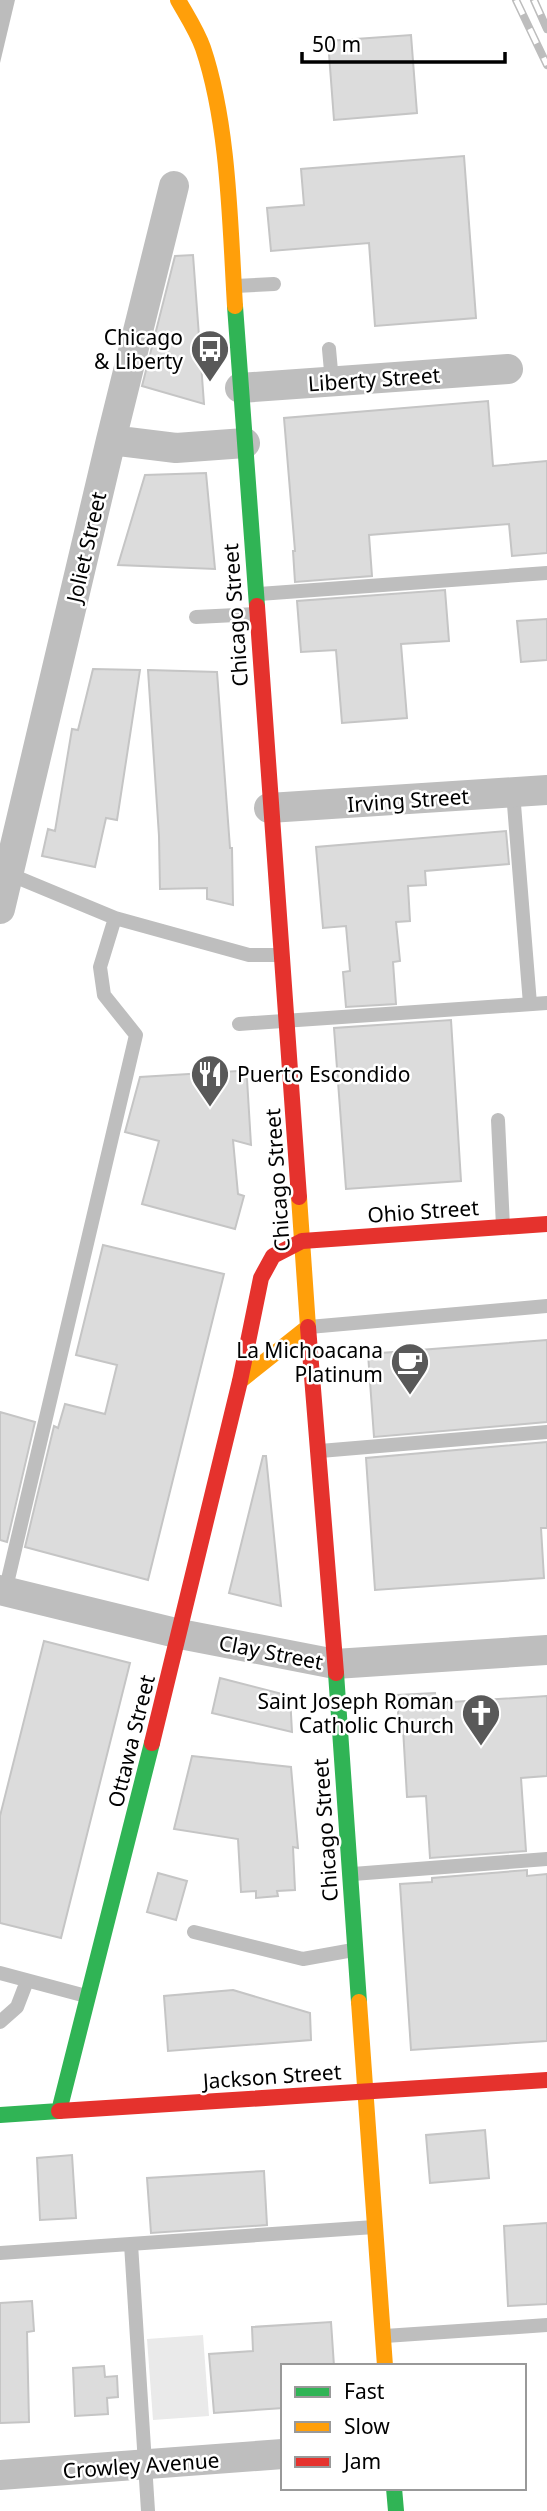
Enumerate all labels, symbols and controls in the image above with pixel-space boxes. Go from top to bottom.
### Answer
scale bar [302,21,505,65]
text: 50 m [312,30,361,58]
place label: Chicago & Liberty [94,323,183,375]
bus stop icon: Chicago & Liberty [189,328,231,383]
street label: Liberty Street [307,360,441,398]
street label: Joliet Street [59,488,112,607]
street label: Chicago Street [216,542,254,687]
street label: Irving Street [346,782,470,818]
restaurant icon: Puerto Escondido [189,1053,231,1108]
place label: Puerto Escondido [237,1060,410,1088]
street label: Chicago Street [258,1107,296,1252]
street label: Ohio Street [366,1193,480,1229]
place label: La Michoacana Platinum [236,1336,383,1388]
cafe icon: La Michoacana Platinum [389,1341,431,1396]
street label: Clay Street [217,1628,326,1676]
street label: Ottawa Street [101,1671,161,1810]
place label: Saint Joseph Roman Catholic Church [257,1687,454,1739]
church icon: Saint Joseph Roman Catholic Church [460,1692,502,1747]
street label: Chicago Street [306,1757,344,1902]
street label: Jackson Street [200,2057,343,2095]
legend [281,2364,526,2490]
text: Fast [344,2377,385,2405]
text: Slow [344,2412,390,2440]
street label: Crowley Avenue [62,2446,220,2484]
text: Jam [342,2447,381,2475]

